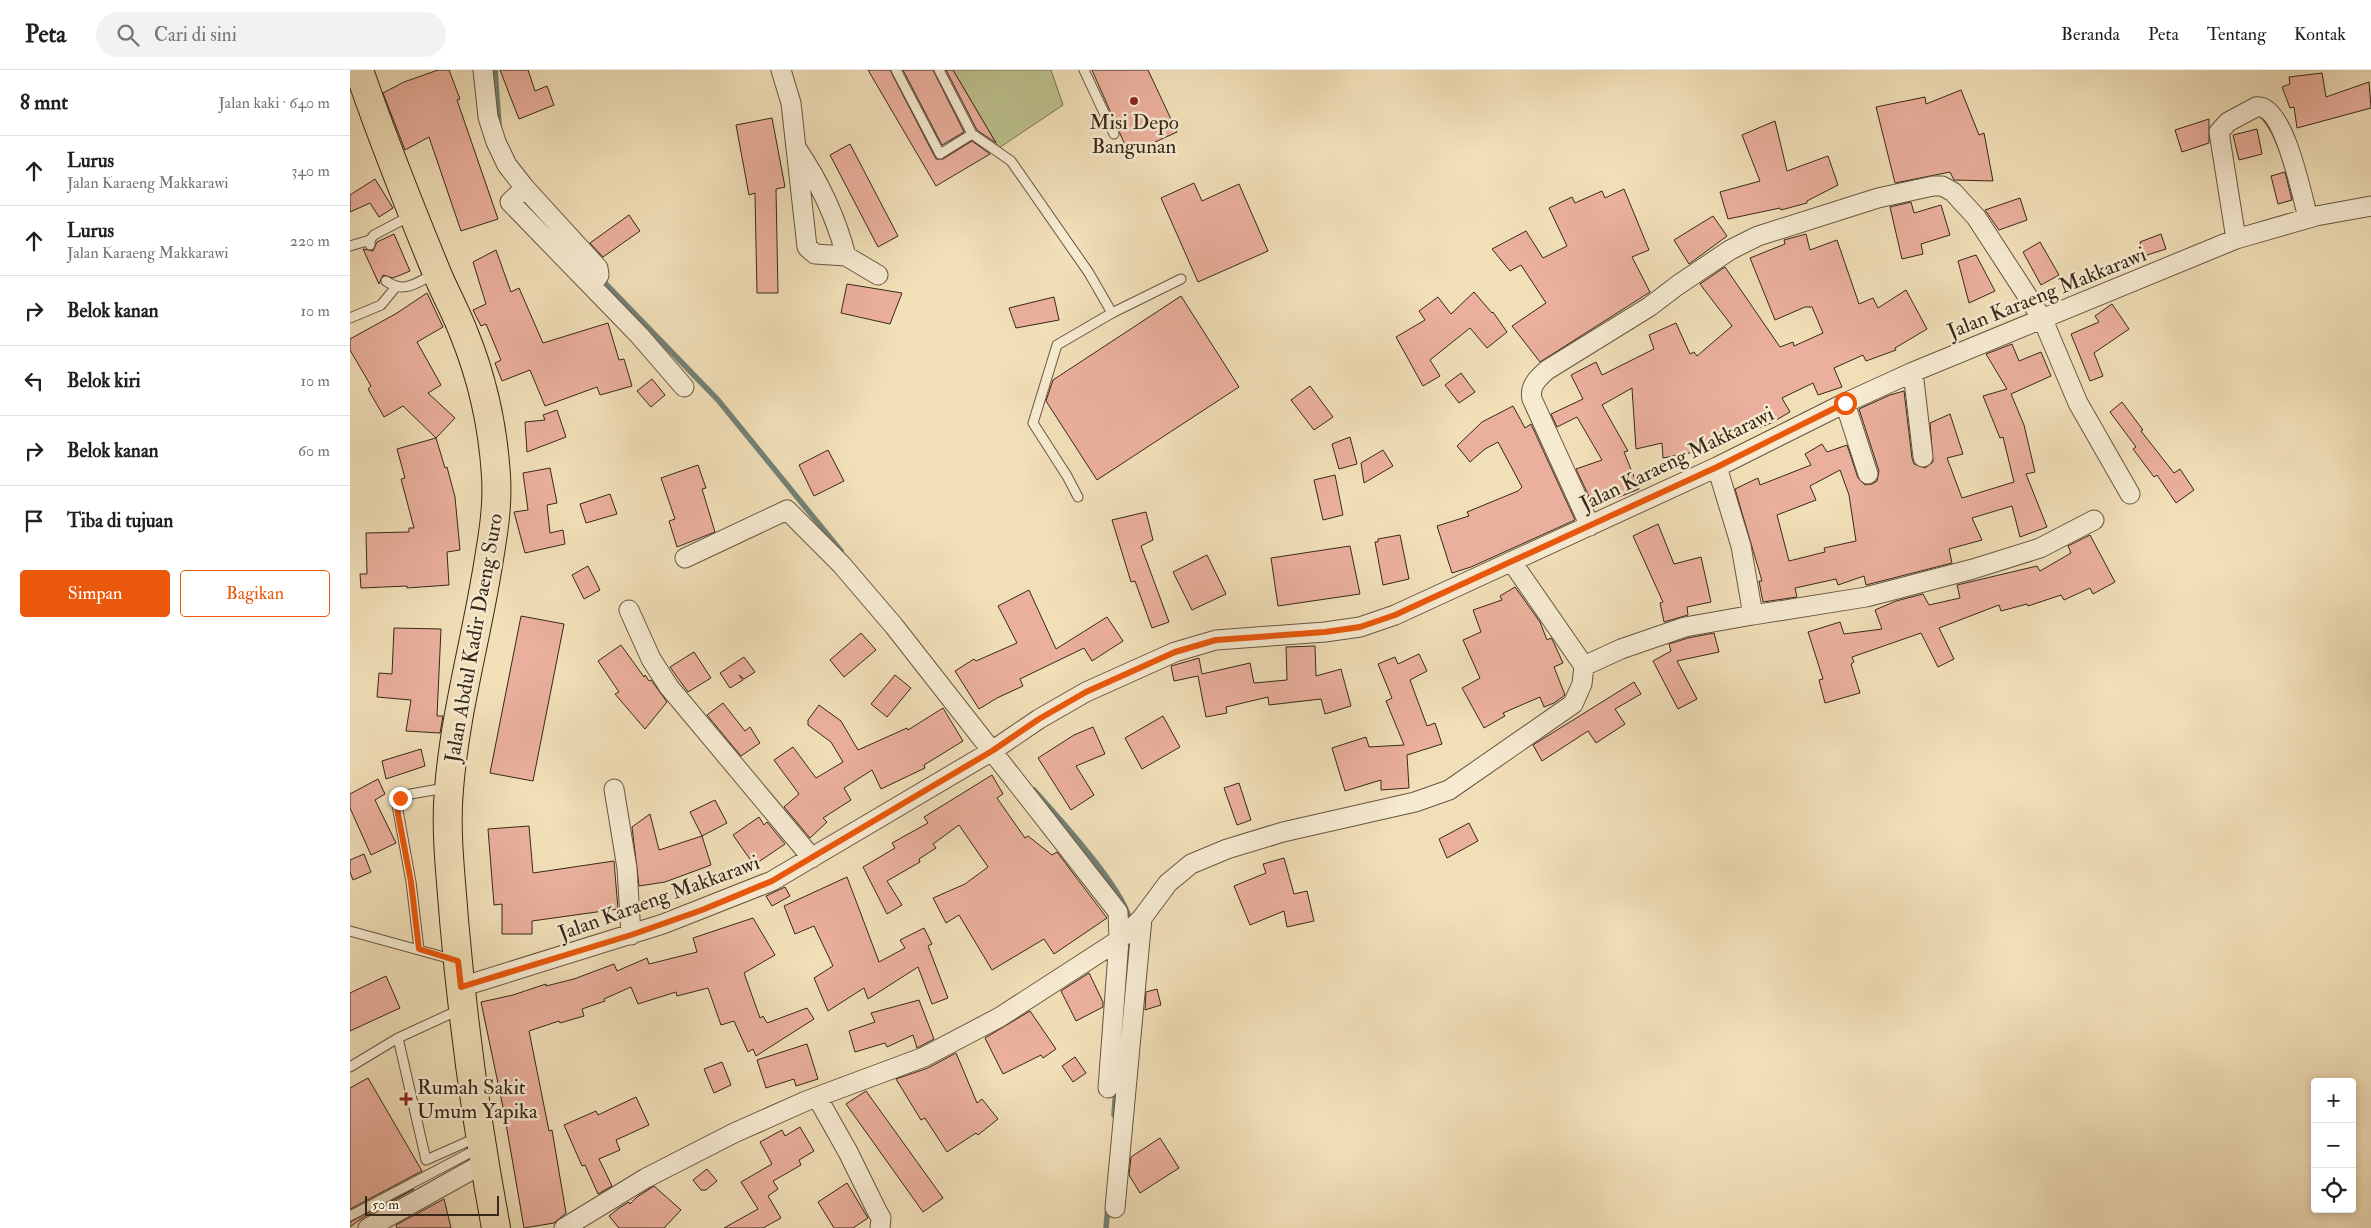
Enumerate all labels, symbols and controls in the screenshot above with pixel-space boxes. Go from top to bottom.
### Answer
search box [96,12,446,57]
text: Peta [25,19,66,50]
icon: search [114,21,142,49]
text: Cari di sini [154,23,237,47]
text: Beranda [2061,23,2120,46]
text: Peta [2148,23,2179,46]
text: Tentang [2207,23,2266,46]
text: Kontak [2294,23,2346,46]
text: 8 mnt [20,89,68,116]
text: Jalan kaki · 640 m [218,93,330,113]
marker: Misi Depo Bangunan [1128,95,1140,107]
place label: Misi Depo Bangunan [1089,109,1179,160]
text: Lurus [67,149,114,173]
icon: ahead [20,157,48,185]
text: 340 m [291,161,330,181]
text: Jalan Karaeng Makkarawi [67,173,229,193]
text: Lurus [67,219,114,243]
icon: ahead [20,227,48,255]
text: 220 m [290,231,330,251]
street label: Jalan Karaeng Makkarawi [1943,241,2151,346]
text: Jalan Karaeng Makkarawi [67,243,229,263]
icon: right [20,297,48,325]
text: Belok kanan [67,299,158,323]
text: 10 m [300,301,330,321]
icon: left [20,367,48,395]
text: Belok kiri [67,369,141,393]
text: 10 m [300,371,330,391]
route start [1834,392,1857,415]
street label: Jalan Karaeng Makkarawi [1575,400,1779,518]
icon: right [20,437,48,465]
text: Belok kanan [67,439,158,463]
text: 60 m [298,441,330,461]
icon: arrive [20,507,48,535]
text: Tiba di tujuan [67,509,173,533]
street label: Jalan Abdul Kadir Daeng Suro [439,511,509,766]
button: Simpan [20,570,170,617]
button: Bagikan [180,570,330,617]
route end [389,787,412,810]
street label: Jalan Karaeng Makkarawi [554,849,764,947]
place label: Rumah Sakit Umum Yapika [417,1074,538,1125]
map controls [2311,1078,2356,1213]
button: + [2311,1078,2356,1123]
marker: Rumah Sakit Umum Yapika [399,1092,413,1106]
button: − [2311,1123,2356,1168]
button: locate [2311,1168,2356,1213]
scale bar [365,1193,499,1216]
text: 50 m [372,1196,399,1213]

